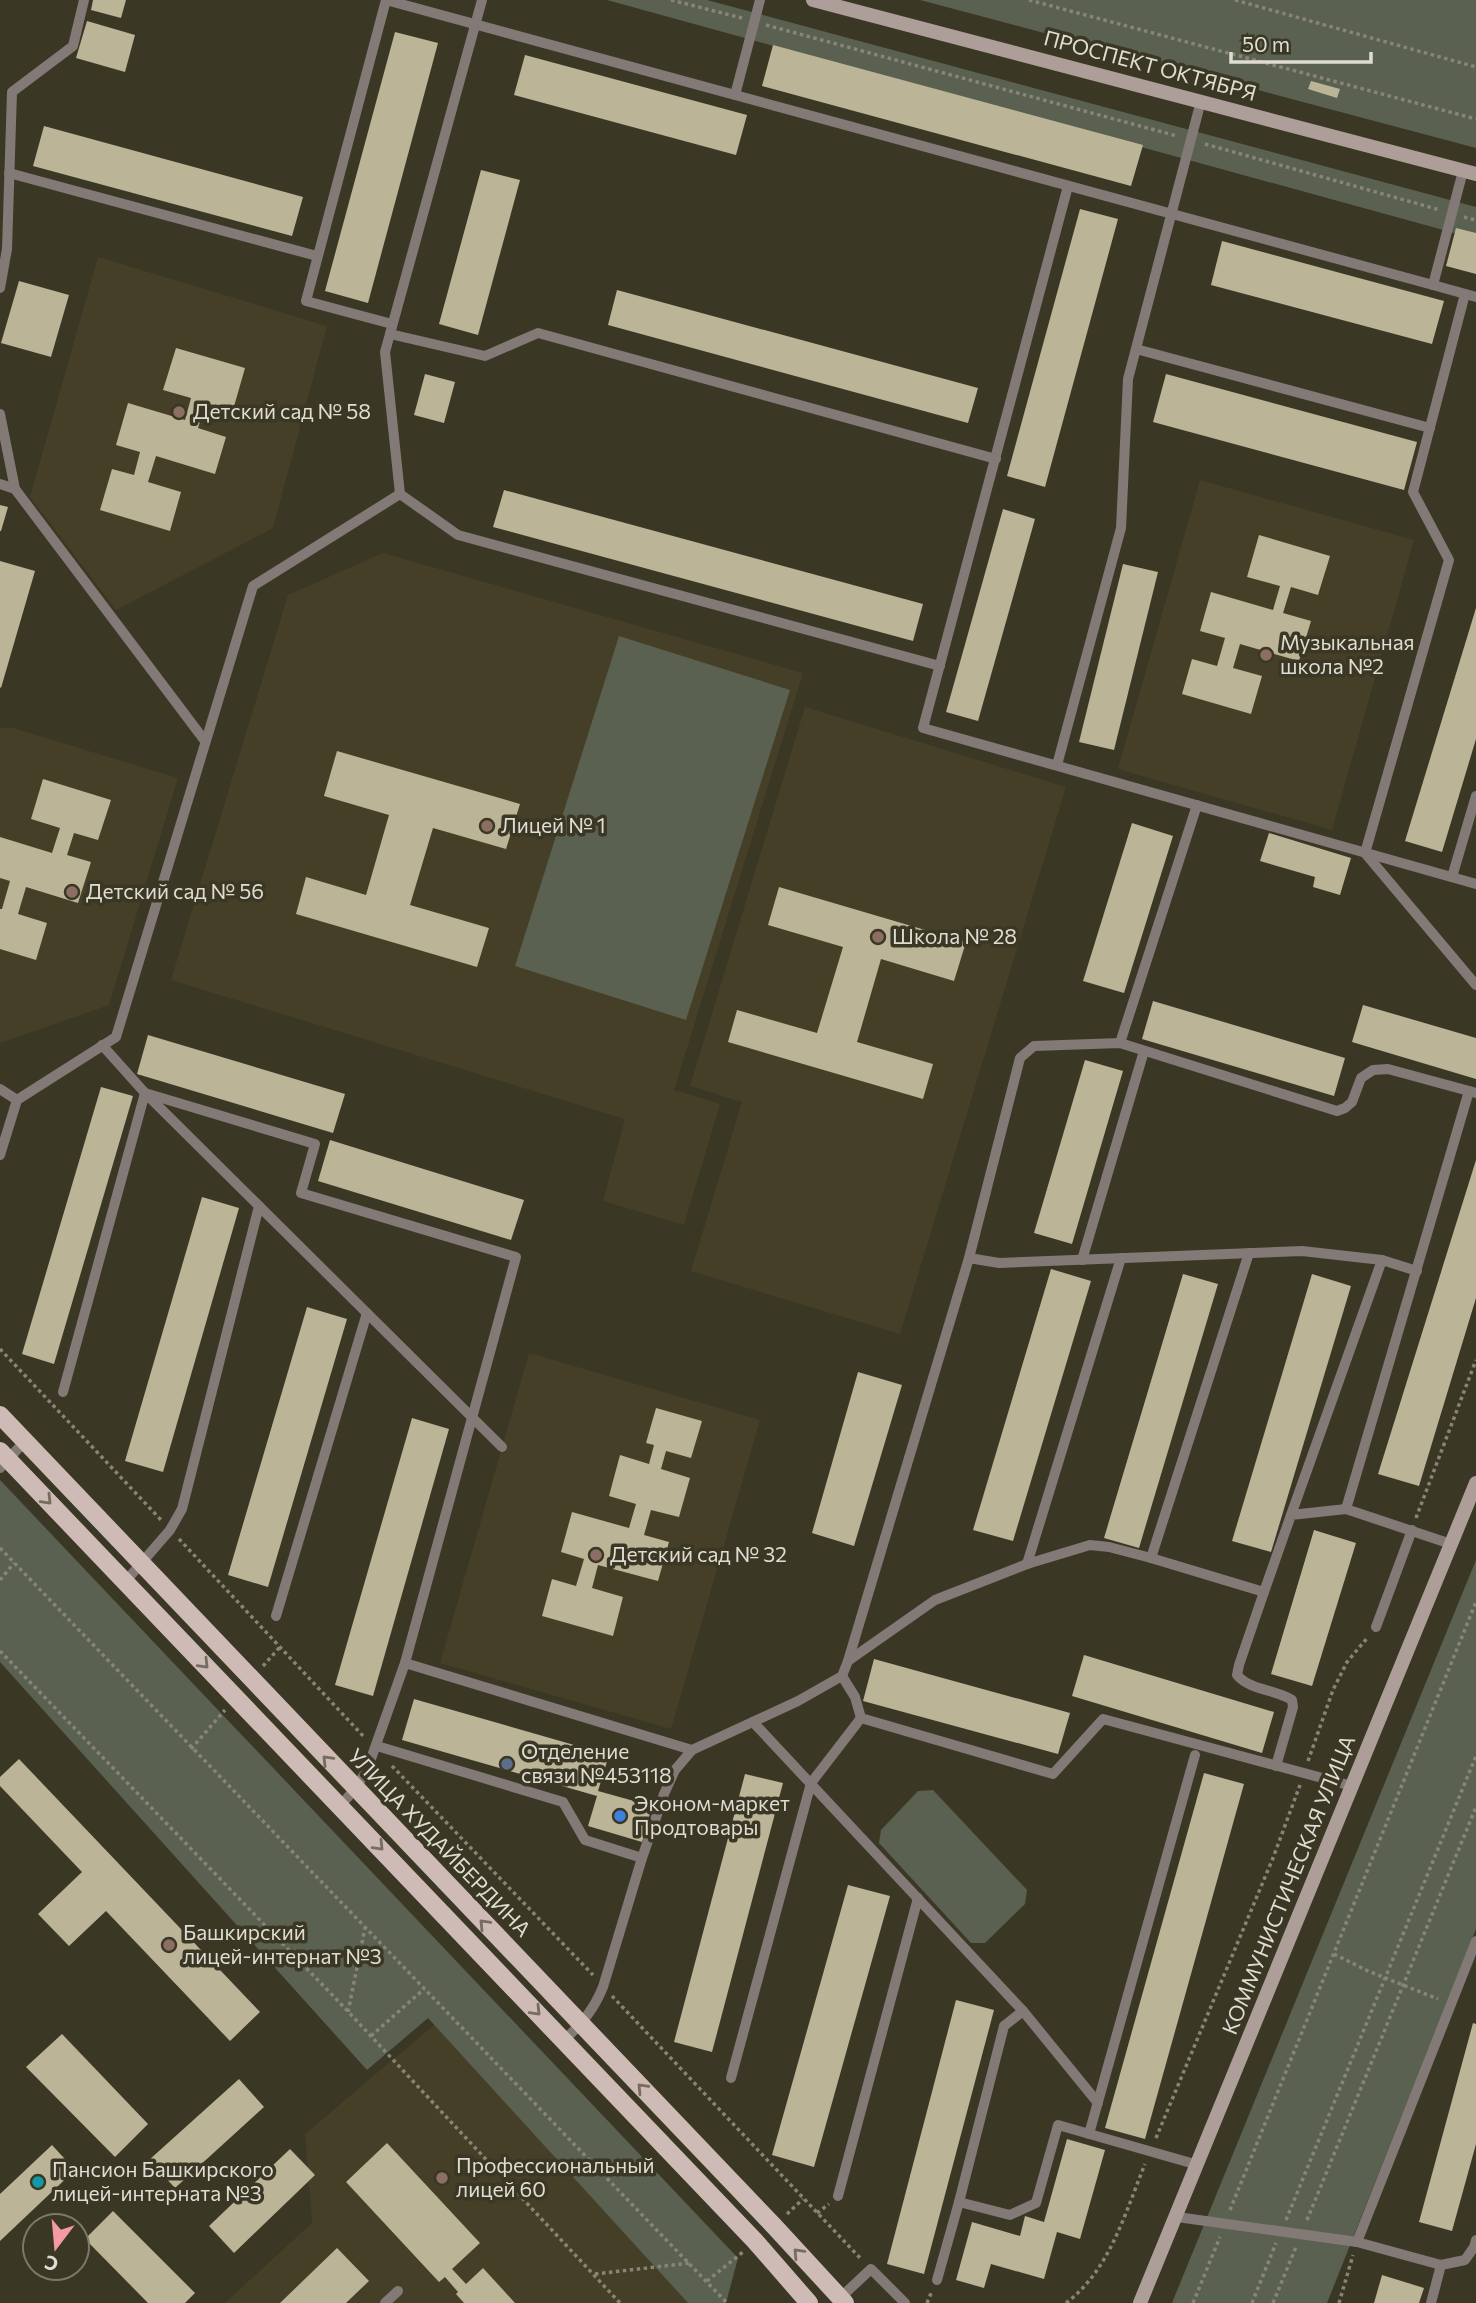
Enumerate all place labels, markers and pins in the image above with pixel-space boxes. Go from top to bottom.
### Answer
place label: Детский сад № 58 [193,398,371,423]
marker: Детский сад № 58 [171,404,187,420]
place label: Музыкальная школа №2 [1280,629,1415,678]
marker: Музыкальная школа №2 [1258,647,1274,663]
place label: Лицей № 1 [501,812,606,837]
marker: Лицей № 1 [479,818,495,834]
place label: Детский сад № 56 [86,878,264,903]
marker: Детский сад № 56 [64,884,80,900]
place label: Школа № 28 [892,923,1017,948]
marker: Школа № 28 [870,929,886,945]
place label: Детский сад № 32 [610,1541,787,1566]
marker: Детский сад № 32 [588,1547,604,1563]
place label: Отделение связи №453118 [521,1738,672,1787]
marker: Отделение связи №453118 [499,1756,515,1772]
place label: Эконом-маркет Продтовары [634,1790,790,1839]
marker: Эконом-маркет Продтовары [612,1808,628,1824]
place label: Башкирский лицей-интернат №3 [183,1919,382,1968]
marker: Башкирский лицей-интернат №3 [161,1937,177,1953]
place label: Профессиональный лицей 60 [456,2152,654,2201]
place label: Пансион Башкирского лицей-интерната №3 [52,2156,274,2205]
marker: Профессиональный лицей 60 [434,2170,450,2186]
marker: Пансион Башкирского лицей-интерната №3 [30,2174,46,2190]

